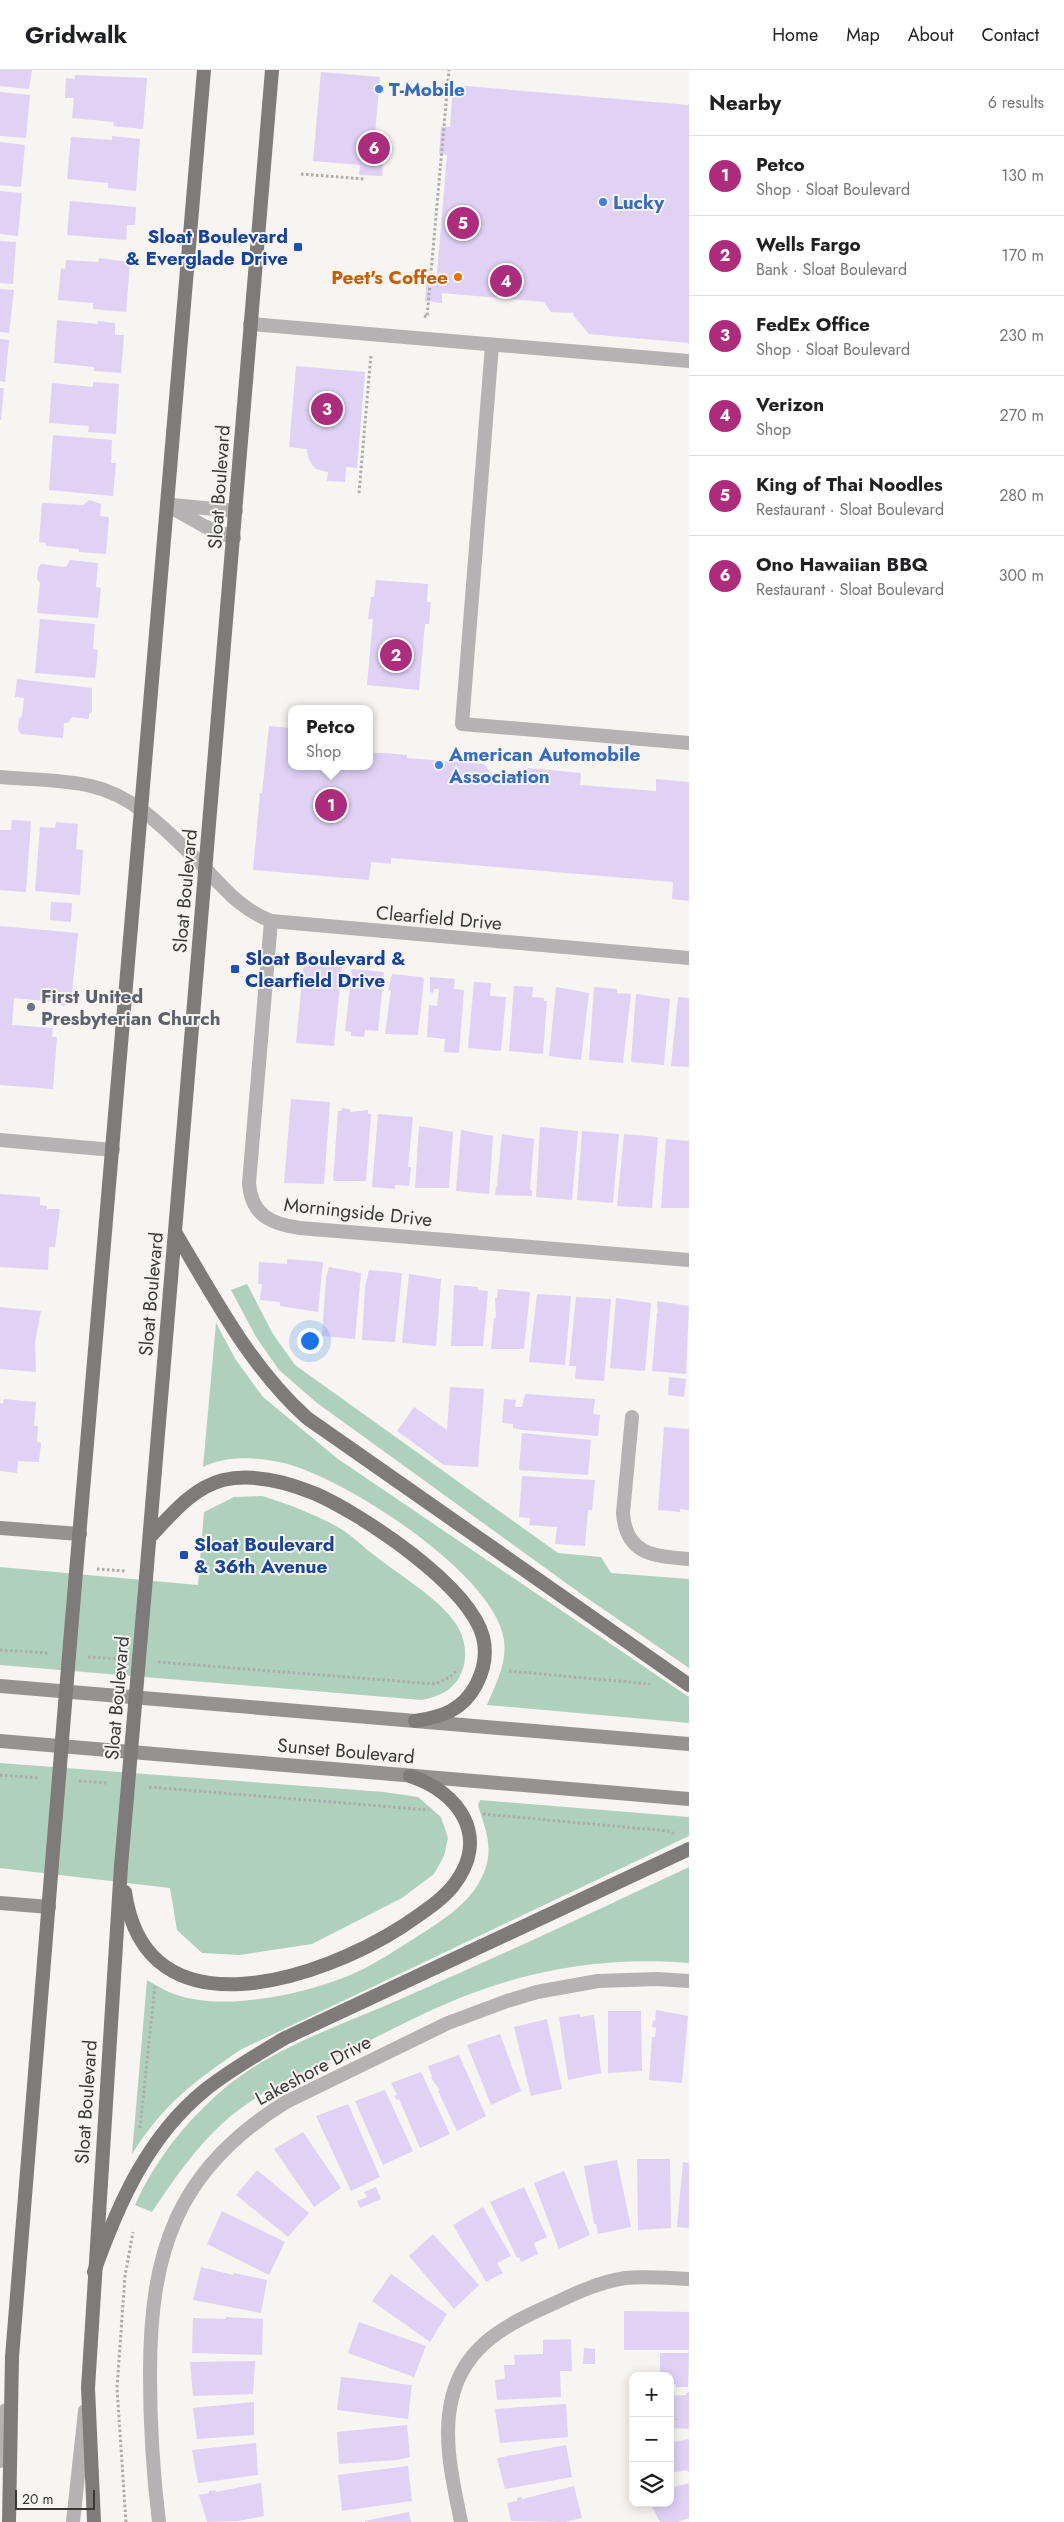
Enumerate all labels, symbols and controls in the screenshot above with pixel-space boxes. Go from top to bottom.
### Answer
text: Gridwalk [25,17,127,52]
text: Home [772,22,818,48]
text: Map [846,22,880,48]
text: About [908,22,953,48]
text: Contact [981,22,1039,48]
place label: T-Mobile [389,76,465,103]
marker: T-Mobile [373,83,385,95]
text: Nearby [709,88,781,118]
text: 6 results [988,91,1044,114]
pin: 6 [358,129,390,167]
text: Petco [756,151,805,178]
text: 1 [721,164,729,187]
text: 130 m [1001,164,1044,187]
text: Shop · Sloat Boulevard [756,178,910,201]
place label: Lucky [613,189,665,216]
marker: Lucky [597,196,609,208]
pin: 5 [447,204,479,242]
place label: Sloat Boulevard & Everglade Drive [126,223,288,272]
text: Wells Fargo [756,231,861,258]
marker: Sloat Boulevard & Everglade Drive [292,241,304,253]
text: 2 [720,244,730,267]
text: 170 m [1002,244,1044,267]
text: Bank · Sloat Boulevard [756,258,907,281]
pin: 4 [490,262,522,300]
place label: Peet's Coffee [331,264,448,291]
marker: Peet's Coffee [452,271,464,283]
text: FedEx Office [756,311,870,338]
text: 3 [720,324,730,347]
text: 230 m [999,324,1044,347]
text: Shop · Sloat Boulevard [756,338,910,361]
pin: 3 [311,390,343,428]
text: Verizon [756,391,824,418]
text: 4 [719,404,731,427]
text: 270 m [1000,404,1044,427]
text: Shop [756,418,791,441]
street label: Sloat Boulevard [201,424,237,550]
text: King of Thai Noodles [756,471,943,498]
text: 5 [720,484,730,507]
text: 280 m [999,484,1044,507]
text: Restaurant · Sloat Boulevard [756,498,944,521]
text: Ono Hawaiian BBQ [756,551,928,578]
text: 6 [720,564,730,587]
text: 300 m [999,564,1044,587]
text: Restaurant · Sloat Boulevard [756,578,944,601]
pin: 2 [380,636,412,674]
popup [288,705,373,770]
text: Petco [306,713,355,740]
text: Shop [306,740,341,763]
place label: American Automobile Association [448,741,640,790]
marker: American Automobile Association [433,759,445,771]
pin: 1 [315,786,347,824]
street label: Sloat Boulevard [166,828,204,954]
street label: Clearfield Drive [375,899,503,937]
place label: Sloat Boulevard & Clearfield Drive [245,945,405,994]
marker: Sloat Boulevard & Clearfield Drive [229,963,241,975]
place label: First United Presbyterian Church [41,983,221,1032]
marker: First United Presbyterian Church [25,1001,37,1013]
street label: Morningside Drive [282,1191,434,1233]
street label: Sloat Boulevard [132,1231,170,1357]
your location [297,1328,323,1354]
place label: Sloat Boulevard & 36th Avenue [194,1531,334,1580]
marker: Sloat Boulevard & 36th Avenue [178,1549,190,1561]
street label: Sloat Boulevard [98,1635,136,1761]
street label: Sunset Boulevard [276,1732,416,1770]
street label: Lakeshore Drive [250,2028,376,2112]
street label: Sloat Boulevard [68,2039,104,2165]
map controls [629,2372,674,2507]
button: + [629,2372,674,2417]
button: − [629,2417,674,2462]
button: layers [629,2462,674,2507]
scale bar [15,2487,95,2510]
text: 20 m [22,2489,54,2509]

